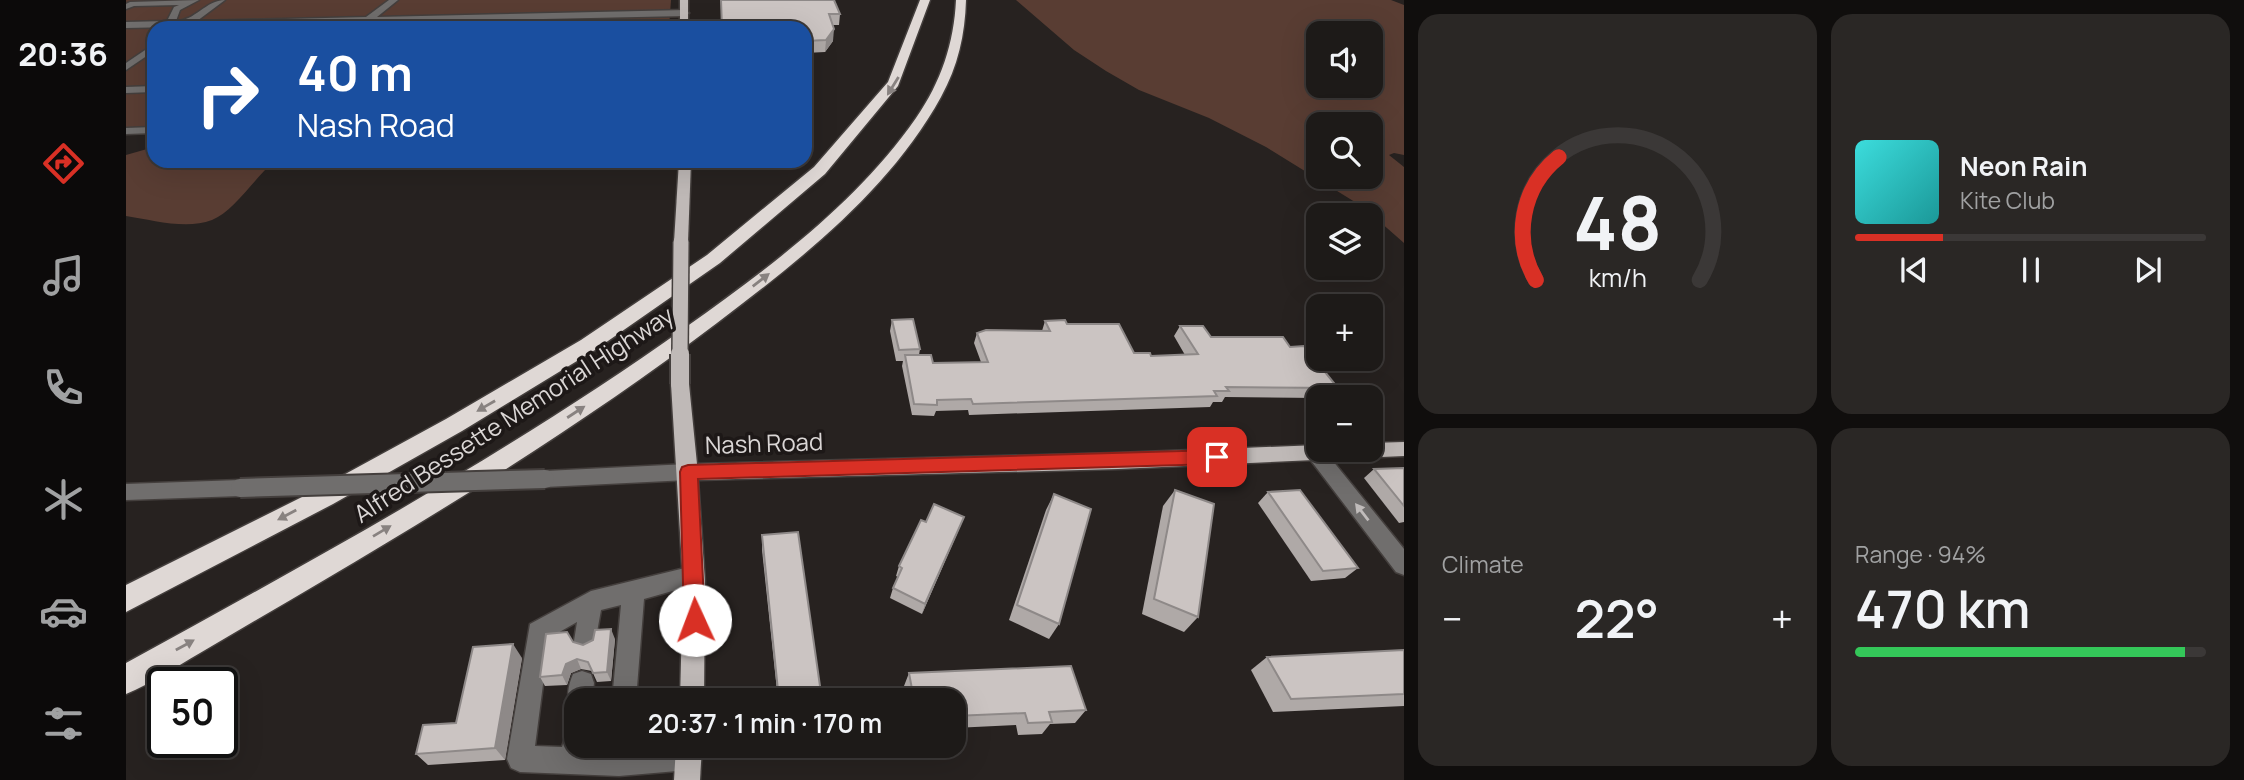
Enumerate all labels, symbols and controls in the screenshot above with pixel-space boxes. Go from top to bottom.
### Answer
map controls [1306,21,1383,462]
button: sound [1306,21,1383,98]
text: 20:36 [18,32,108,76]
text: 40 m [297,39,413,106]
icon: right [182,49,273,140]
one-way arrow [887,77,900,96]
text: Nash Road [297,103,455,147]
button: search [1306,112,1383,189]
icon: directions [39,139,88,188]
text: Neon Rain [1960,148,2088,184]
text: 48 [1573,173,1662,273]
text: Kite Club [1960,184,2055,216]
button: layers [1306,203,1383,280]
icon: music [39,251,88,300]
icon: previous [1895,251,1933,289]
icon: pause [2012,251,2050,289]
icon: next [2129,251,2167,289]
text: km/h [1588,260,1647,295]
one-way arrow [753,273,770,288]
button: + [1306,294,1383,371]
street label: Alfred Bessette Memorial Highway [347,298,680,530]
icon: phone [39,363,88,412]
button: − [1306,385,1383,462]
one-way arrow [477,400,496,412]
one-way arrow [567,405,585,419]
street label: Nash Road [704,424,824,461]
pin [1187,427,1247,487]
icon: arrive [1198,438,1236,476]
icon: climate [39,475,88,524]
one-way arrow [1354,503,1369,521]
one-way arrow [277,509,297,521]
one-way arrow [373,525,392,538]
text: Range · 94% [1855,538,1986,570]
text: Climate [1442,548,1524,580]
text: 470 km [1855,573,2030,644]
position arrow [658,583,732,657]
text: 22° [1575,583,1659,654]
icon: car [39,587,88,636]
text: − [1442,592,1463,644]
text: + [1771,592,1793,644]
one-way arrow [176,639,195,651]
speed limit sign: 50 [147,667,238,758]
icon: filters [39,699,88,748]
text: 20:37 · 1 min · 170 m [648,705,882,741]

